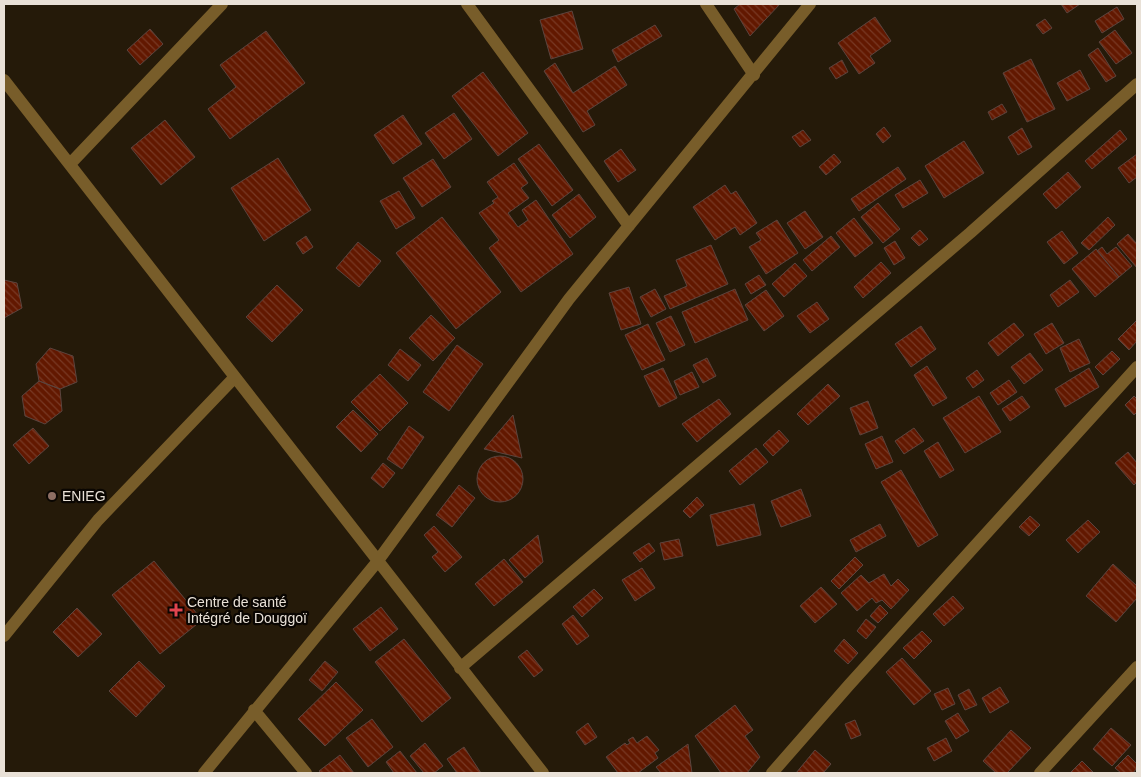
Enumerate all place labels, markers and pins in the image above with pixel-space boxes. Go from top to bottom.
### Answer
place label: ENIEG [62,488,106,504]
marker: ENIEG [46,490,58,502]
place label: Centre de santé Intégré de Douggoï [187,594,307,626]
marker: Centre de santé Intégré de Douggoï [169,603,183,617]

